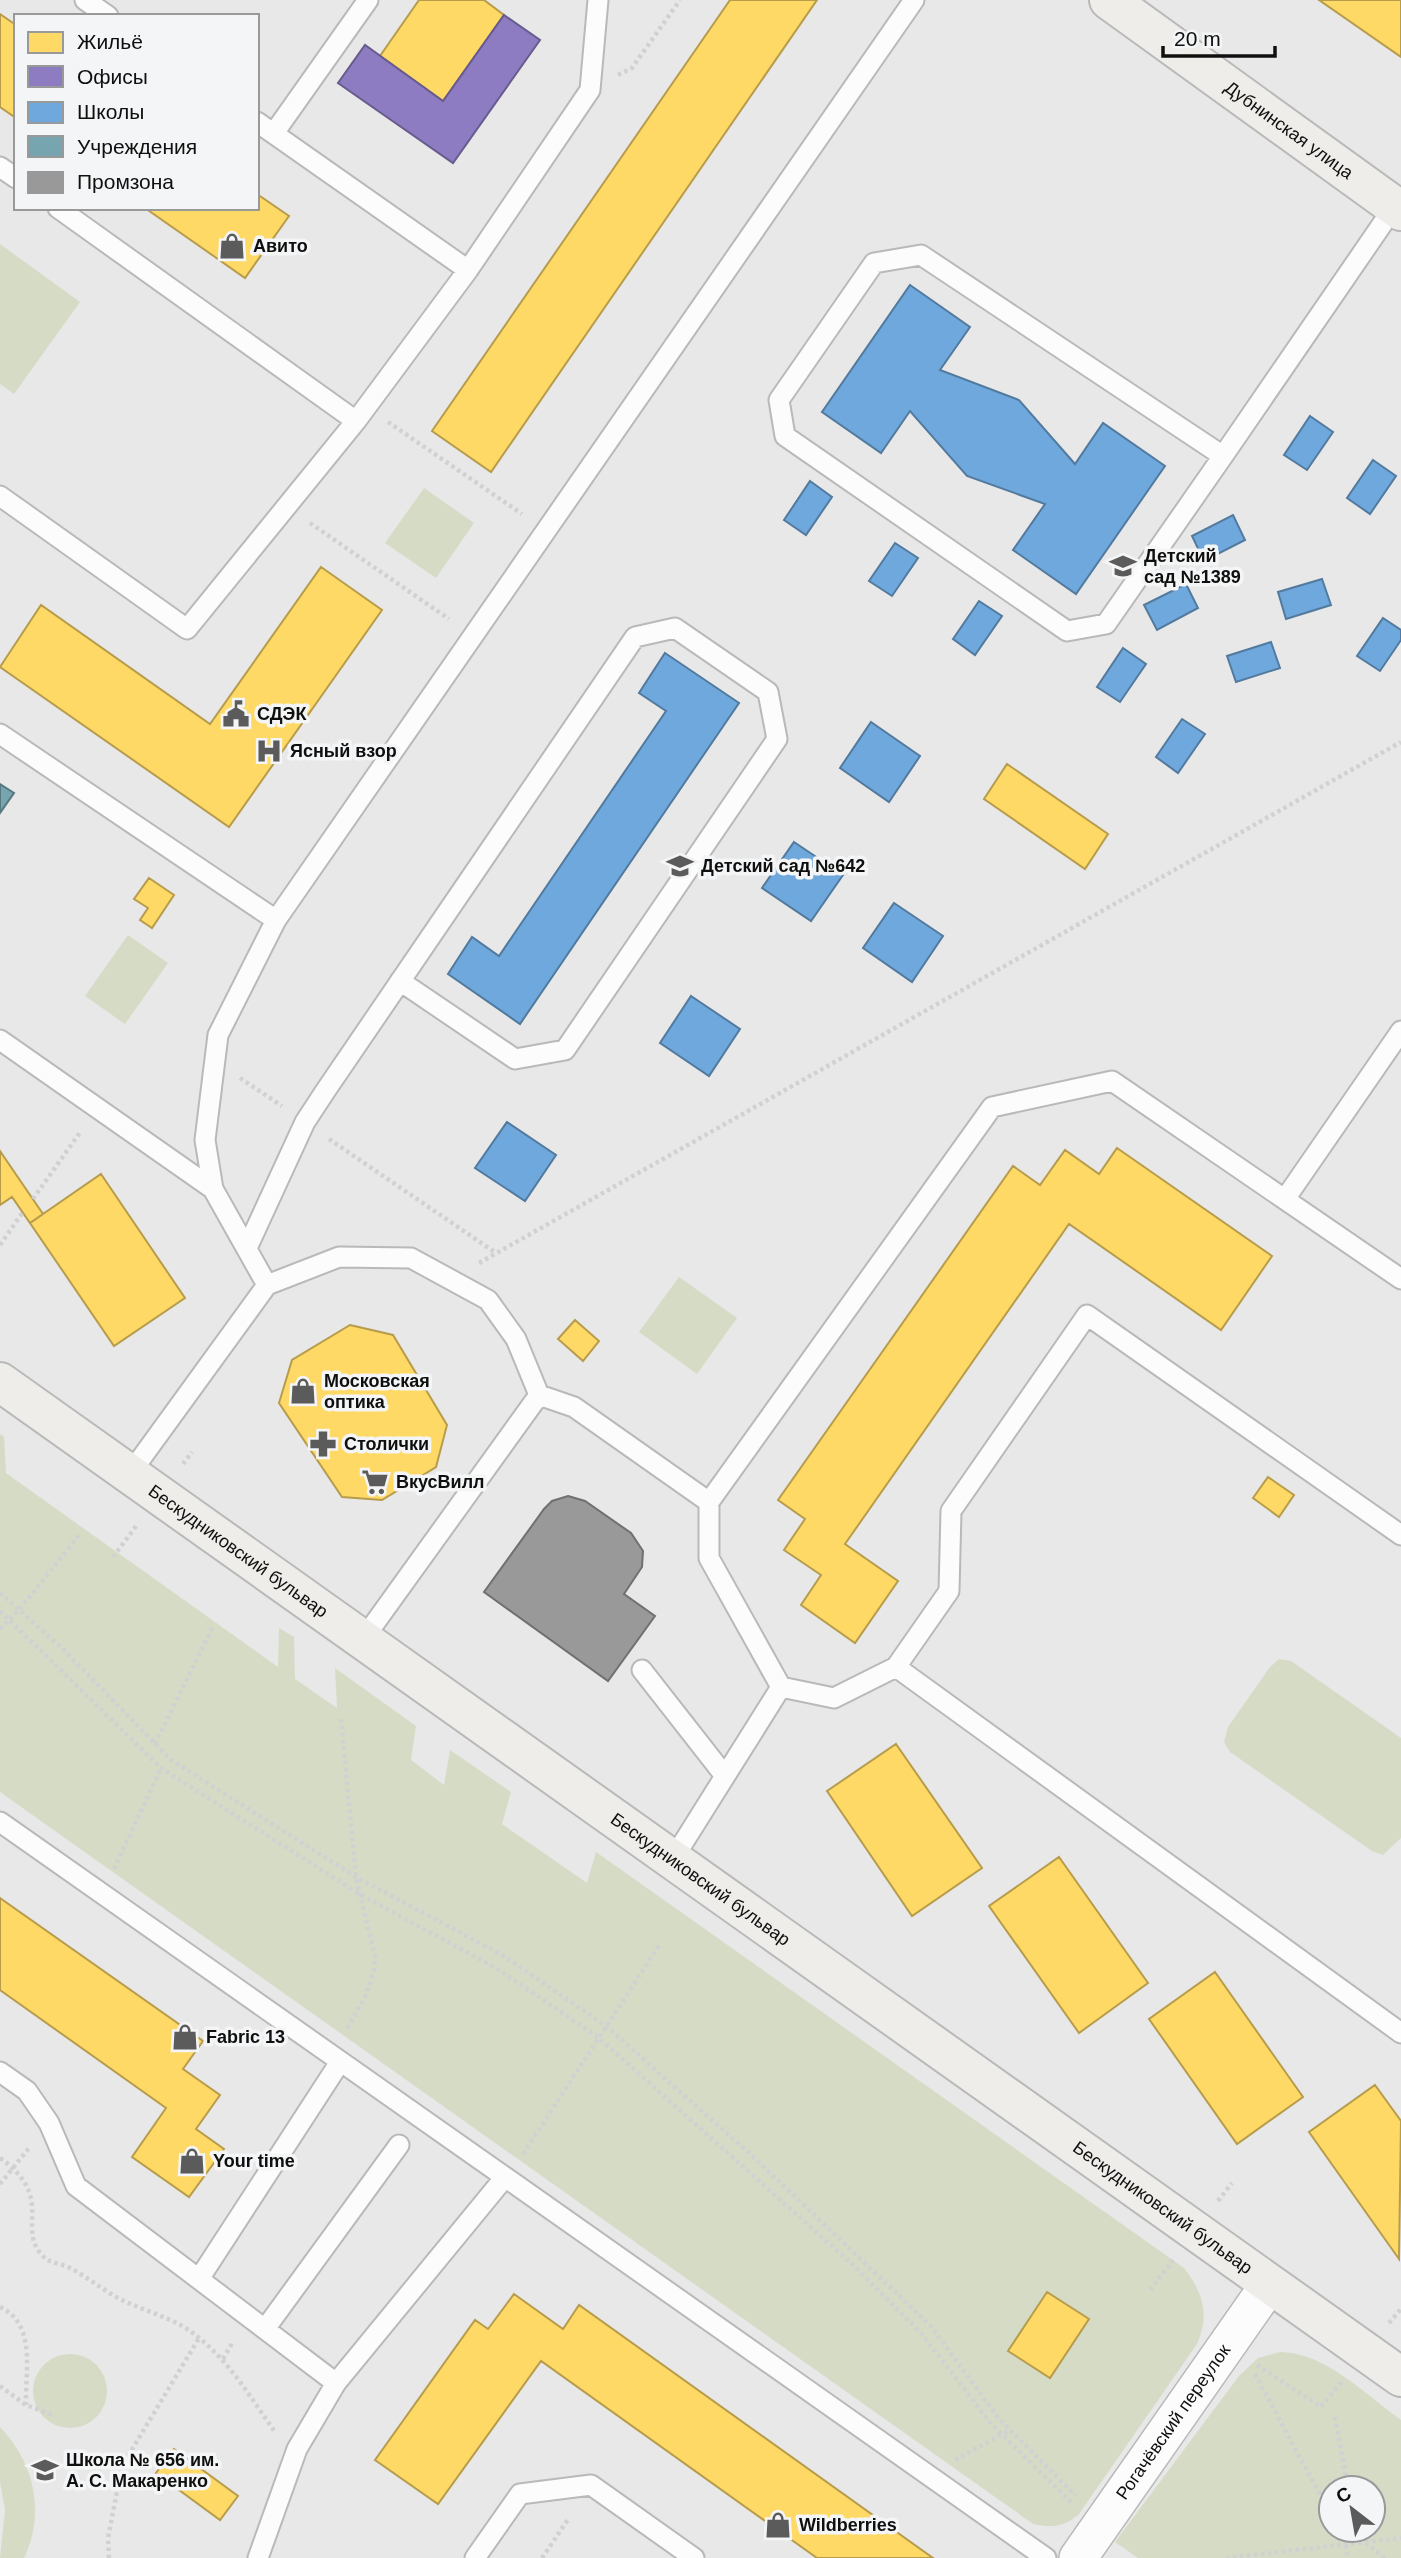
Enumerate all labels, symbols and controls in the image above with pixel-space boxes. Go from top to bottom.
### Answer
legend [14,14,259,210]
scale bar [1163,14,1275,58]
text: 20 m [1174,27,1221,50]
text: Жильё [77,30,143,53]
text: Офисы [77,65,148,88]
street label: Дубнинская улица [1221,77,1358,184]
text: Школы [77,100,144,123]
text: Учреждения [77,135,197,158]
text: Промзона [77,170,174,193]
shop icon: Авито [217,231,247,261]
place label: Авито [253,236,308,256]
place label: Детский сад №1389 [1144,546,1241,587]
school or university icon: Детский сад №1389 [1108,551,1138,581]
public building icon: СДЭК [221,699,251,729]
place label: СДЭК [257,704,307,724]
hospital icon: Ясный взор [254,736,284,766]
place label: Ясный взор [290,741,397,761]
school or university icon: Детский сад №642 [665,851,695,881]
place label: Детский сад №642 [701,856,865,876]
place label: Московская оптика [324,1371,430,1412]
shop icon: Московская оптика [288,1376,318,1406]
pharmacy icon: Столички [308,1429,338,1459]
place label: Столички [344,1434,429,1454]
supermarket icon: ВкусВилл [360,1467,390,1497]
place label: ВкусВилл [396,1472,485,1492]
street label: Бескудниковский бульвар [145,1481,332,1622]
street label: Бескудниковский бульвар [607,1809,794,1950]
shop icon: Fabric 13 [170,2022,200,2052]
place label: Fabric 13 [206,2027,285,2047]
street label: Бескудниковский бульвар [1069,2137,1256,2278]
shop icon: Your time [177,2146,207,2176]
place label: Your time [213,2151,295,2171]
street label: Рогачёвский переулок [1112,2341,1234,2503]
place label: Школа № 656 им. А. С. Макаренко [66,2450,219,2491]
school or university icon: Школа № 656 им. А. С. Макаренко [30,2455,60,2485]
north arrow [1317,2474,1387,2544]
text: С [1332,2482,1355,2507]
shop icon: Wildberries [763,2510,793,2540]
place label: Wildberries [799,2515,897,2535]

